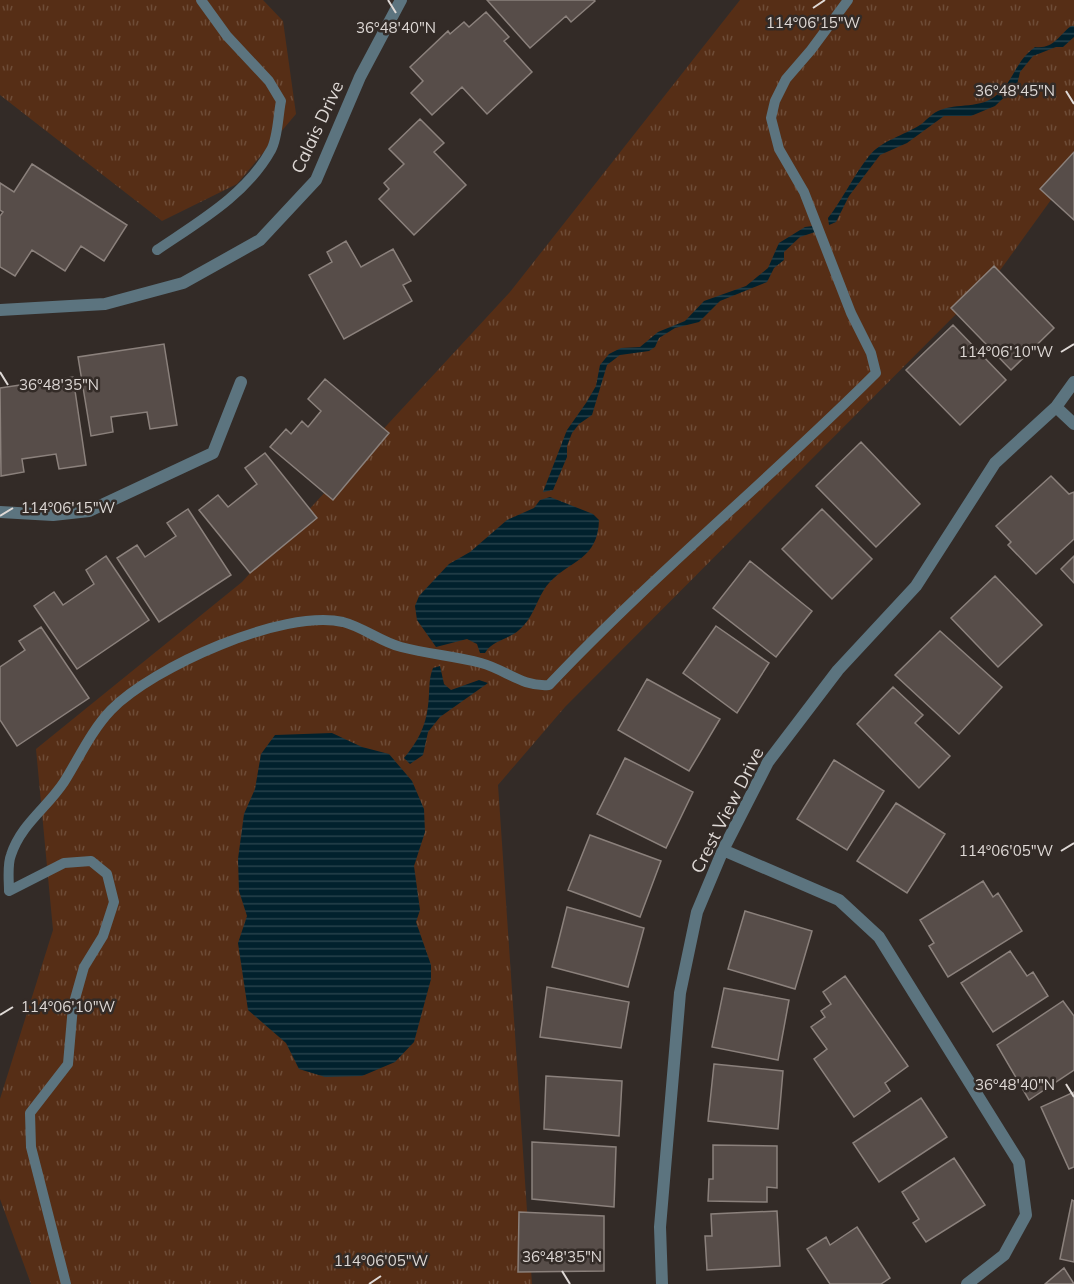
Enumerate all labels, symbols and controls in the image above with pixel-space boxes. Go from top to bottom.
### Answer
text: 114°06'15"W [766,13,861,32]
text: 36°48'40"N [356,18,436,37]
street label: Calais Drive [286,77,348,177]
text: 36°48'45"N [975,81,1055,100]
text: 114°06'10"W [959,342,1054,361]
text: 36°48'35"N [19,375,99,394]
text: 114°06'15"W [21,498,116,517]
street label: Crest View Drive [685,743,769,877]
text: 114°06'05"W [959,841,1054,860]
text: 114°06'10"W [21,997,116,1016]
text: 36°48'40"N [975,1075,1055,1094]
text: 36°48'35"N [522,1247,602,1266]
text: 114°06'05"W [334,1251,429,1270]

